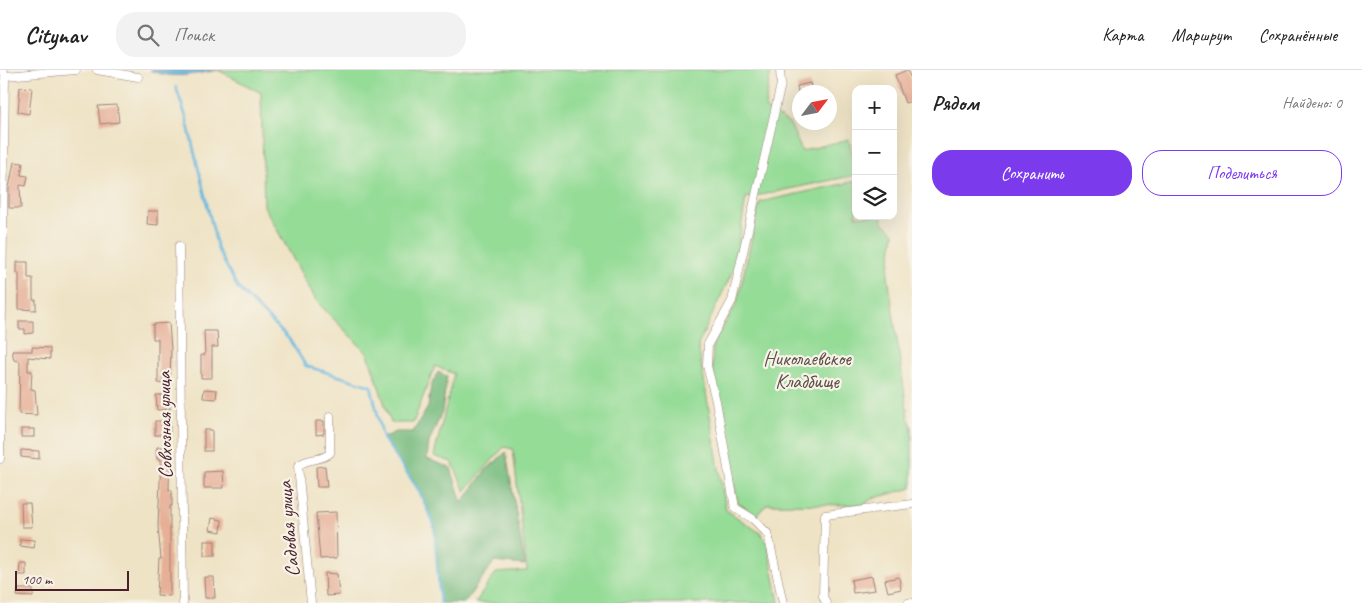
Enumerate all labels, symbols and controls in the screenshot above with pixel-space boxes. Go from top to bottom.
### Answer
search box [116,12,466,57]
text: Citynav [25,20,86,50]
icon: search [134,21,162,49]
text: Поиск [174,23,214,47]
text: Карта [1102,24,1143,46]
text: Маршрут [1171,24,1231,46]
text: Сохранённые [1259,24,1337,46]
north arrow [792,85,837,130]
map controls [852,85,897,220]
button: + [852,85,897,130]
text: Рядом [932,90,979,116]
text: Найдено: 0 [1282,93,1342,113]
button: − [852,130,897,175]
button: Сохранить [932,150,1132,196]
button: Поделиться [1142,150,1342,196]
button: layers [852,175,897,220]
park label: Николаевское Кладбище [763,346,852,394]
street label: Совхозная улица [151,370,178,479]
street label: Садовая улица [272,479,305,578]
scale bar [15,568,129,591]
text: 100 m [22,571,52,588]

